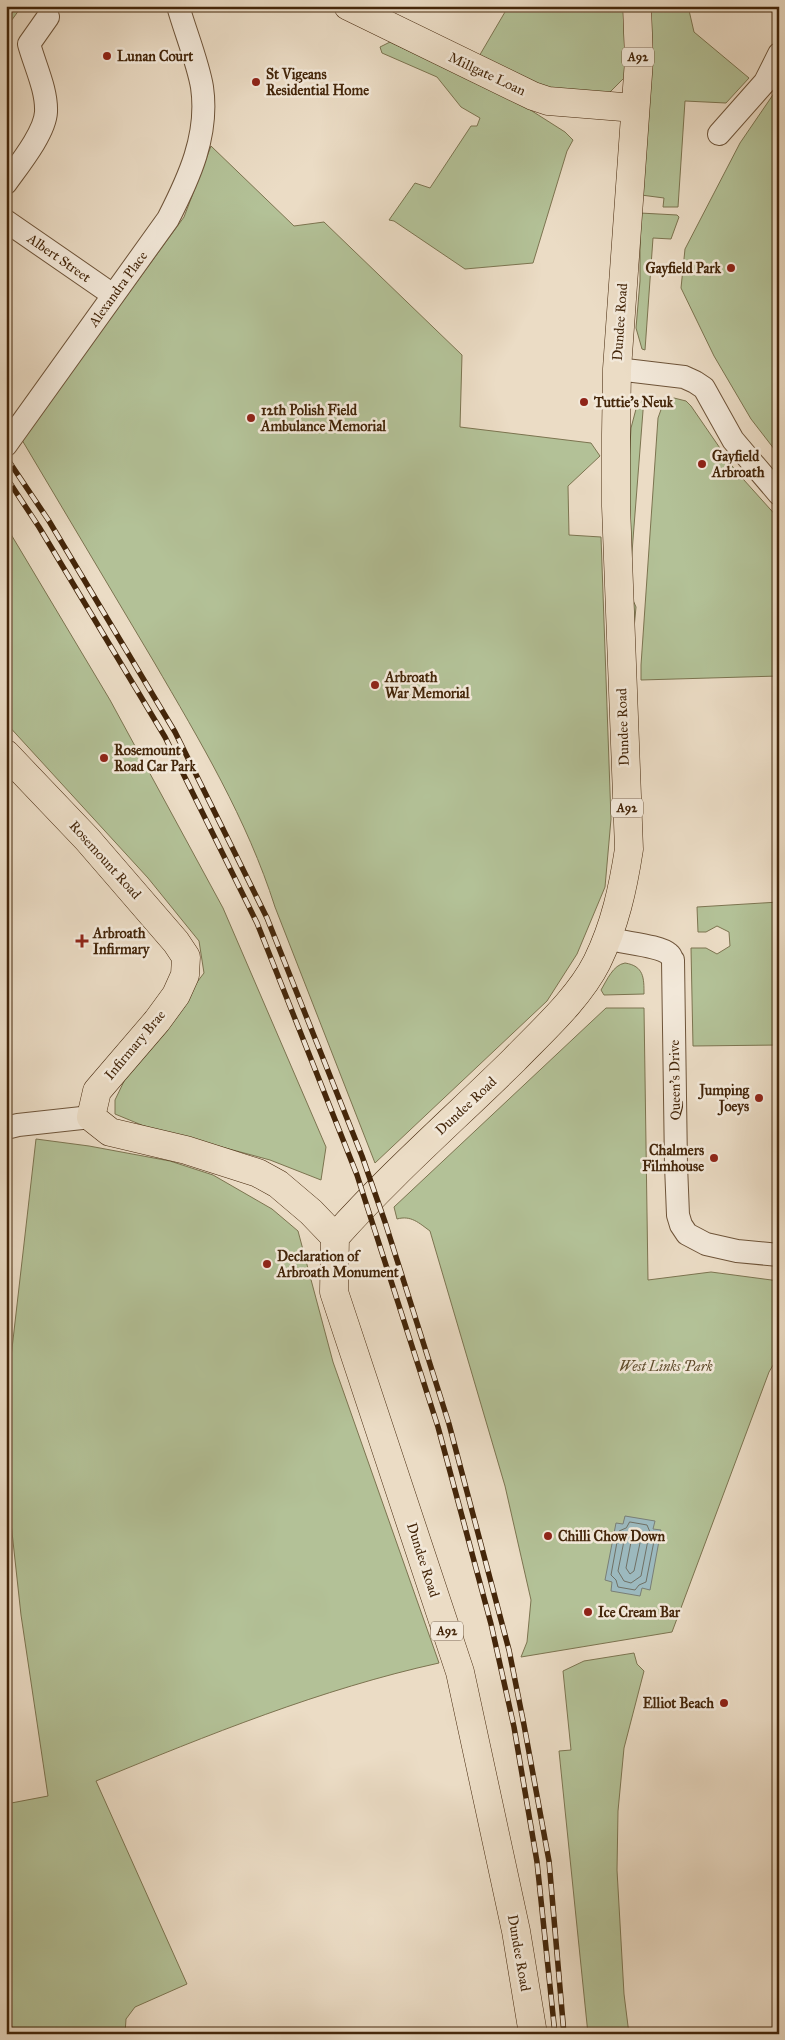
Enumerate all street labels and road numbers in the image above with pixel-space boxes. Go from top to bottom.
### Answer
road number: A92 [622,48,654,66]
street label: Millgate Loan [446,49,529,99]
street label: Albert Street [23,229,94,286]
street label: Alexandra Place [84,248,151,331]
street label: Dundee Road [609,283,631,361]
street label: Dundee Road [613,688,633,766]
road number: A92 [611,798,643,818]
street label: Rosemount Road [65,817,145,903]
street label: Infirmary Brae [101,1007,169,1083]
street label: Queen's Drive [666,1039,684,1120]
street label: Dundee Road [432,1073,500,1139]
street label: Dundee Road [403,1520,443,1600]
road number: A92 [431,1622,463,1640]
street label: Dundee Road [504,1913,534,1993]

